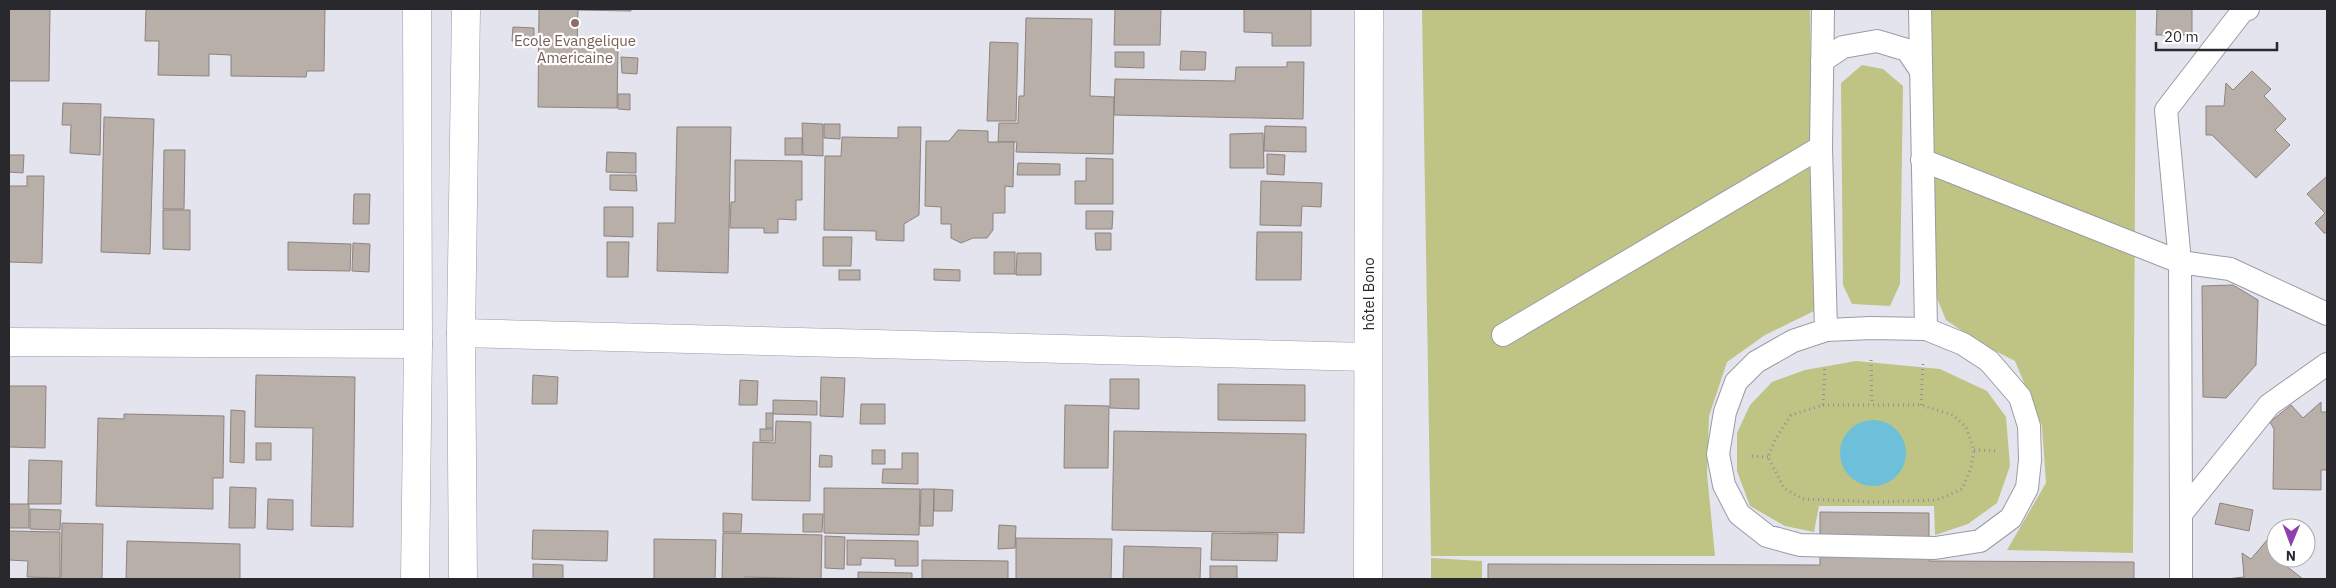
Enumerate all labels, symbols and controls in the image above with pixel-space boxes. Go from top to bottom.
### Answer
marker: Ecole Evangelique Americaine [569,17,581,29]
scale bar [2156,20,2277,52]
text: 20 m [2164,27,2199,46]
place label: Ecole Evangelique Americaine [514,31,636,67]
street label: hôtel Bono [1359,257,1378,331]
north arrow [2266,518,2316,568]
text: N [2286,547,2296,565]

